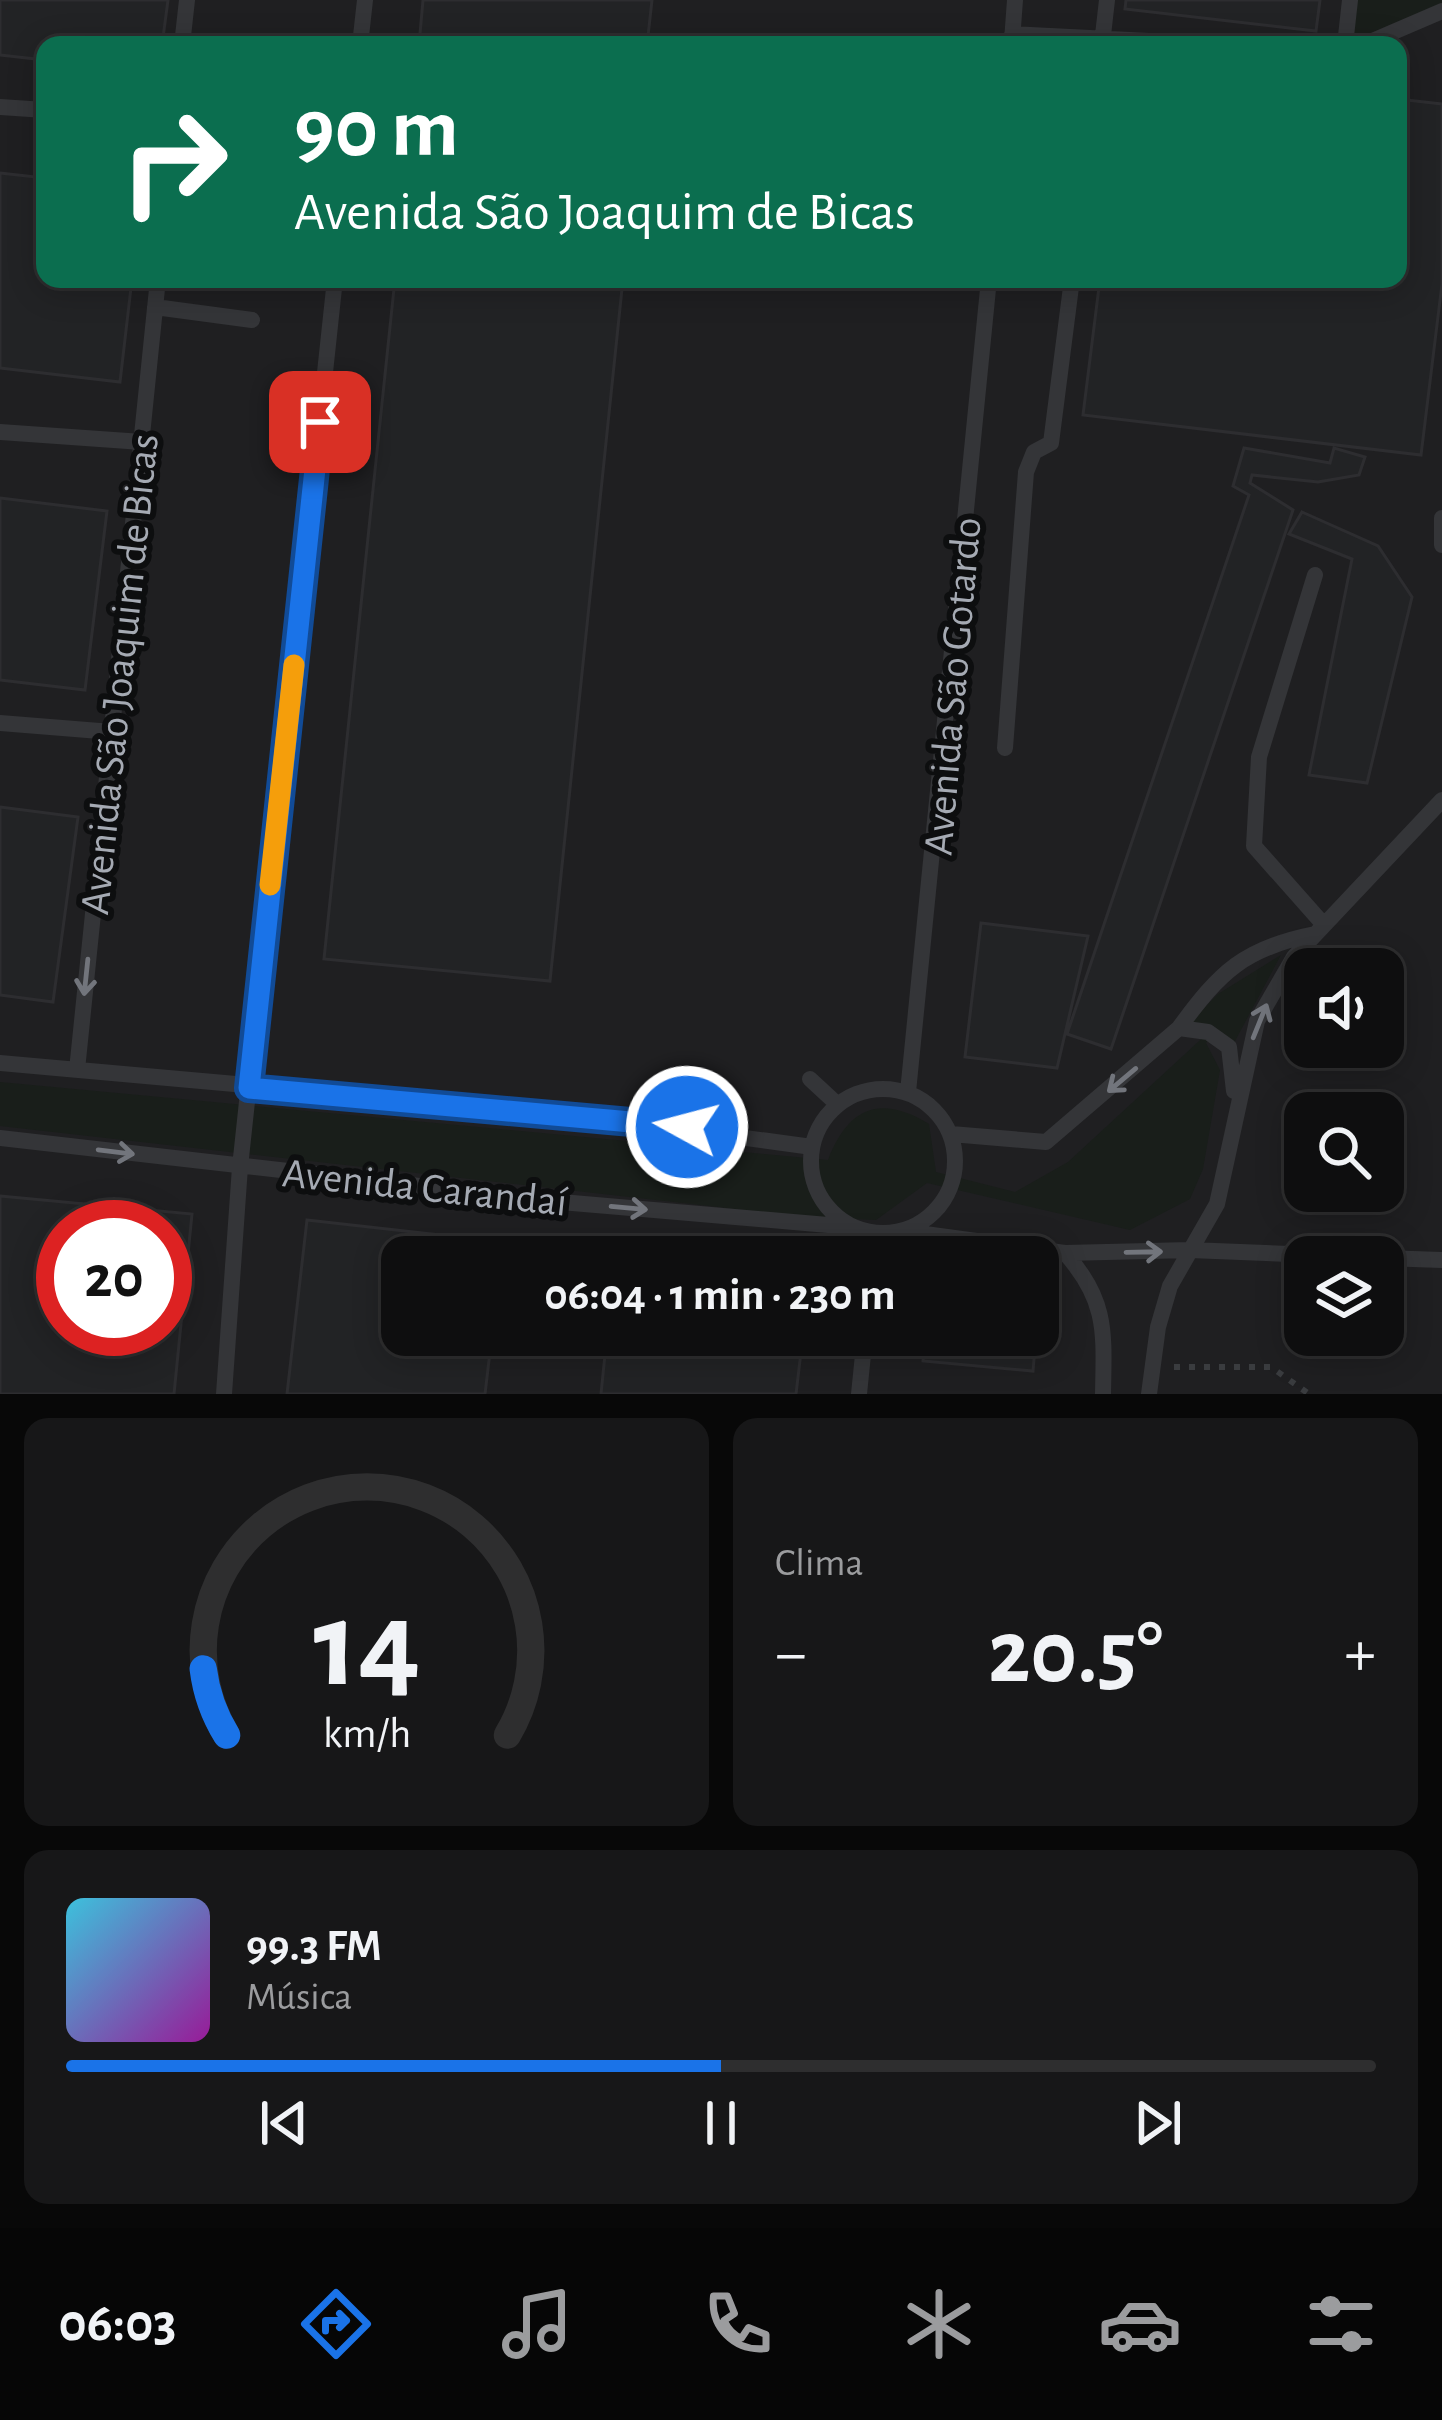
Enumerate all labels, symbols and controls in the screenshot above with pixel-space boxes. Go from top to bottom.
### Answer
icon: right [96,84,252,240]
text: 90 m [294,88,459,172]
text: Avenida São Joaquim de Bicas [294,186,915,240]
pin [269,371,371,473]
icon: arrive [287,389,353,455]
street label: Avenida São Joaquim de Bicas [74,432,166,917]
street label: Avenida São Gotardo [917,515,989,857]
map controls [1284,948,1404,1356]
button: sound [1284,948,1404,1068]
one-way arrow [75,956,97,995]
one-way arrow [1251,1003,1272,1040]
position arrow [624,1064,750,1190]
one-way arrow [1107,1065,1138,1093]
button: search [1284,1092,1404,1212]
one-way arrow [96,1141,135,1163]
street label: Avenida Carandaí [280,1152,570,1224]
one-way arrow [609,1196,648,1219]
speed limit sign: 20 [36,1200,192,1356]
button: layers [1284,1236,1404,1356]
one-way arrow [1124,1240,1163,1263]
text: 06:04 · 1 min · 230 m [544,1273,896,1318]
text: Clima [775,1544,864,1583]
text: 14 [313,1584,420,1709]
text: 20.5° [988,1609,1163,1699]
text: − [775,1621,807,1687]
text: + [1344,1621,1376,1687]
text: km/h [322,1713,411,1756]
text: 99.3 FM [246,1924,382,1969]
text: Música [246,1978,352,2017]
icon: previous [251,2090,317,2156]
icon: pause [688,2090,754,2156]
icon: next [1125,2090,1191,2156]
icon: directions [294,2282,378,2366]
icon: music [495,2282,579,2366]
icon: phone [696,2282,780,2366]
icon: climate [897,2282,981,2366]
icon: car [1098,2282,1182,2366]
icon: filters [1299,2282,1383,2366]
text: 06:03 [59,2297,177,2351]

